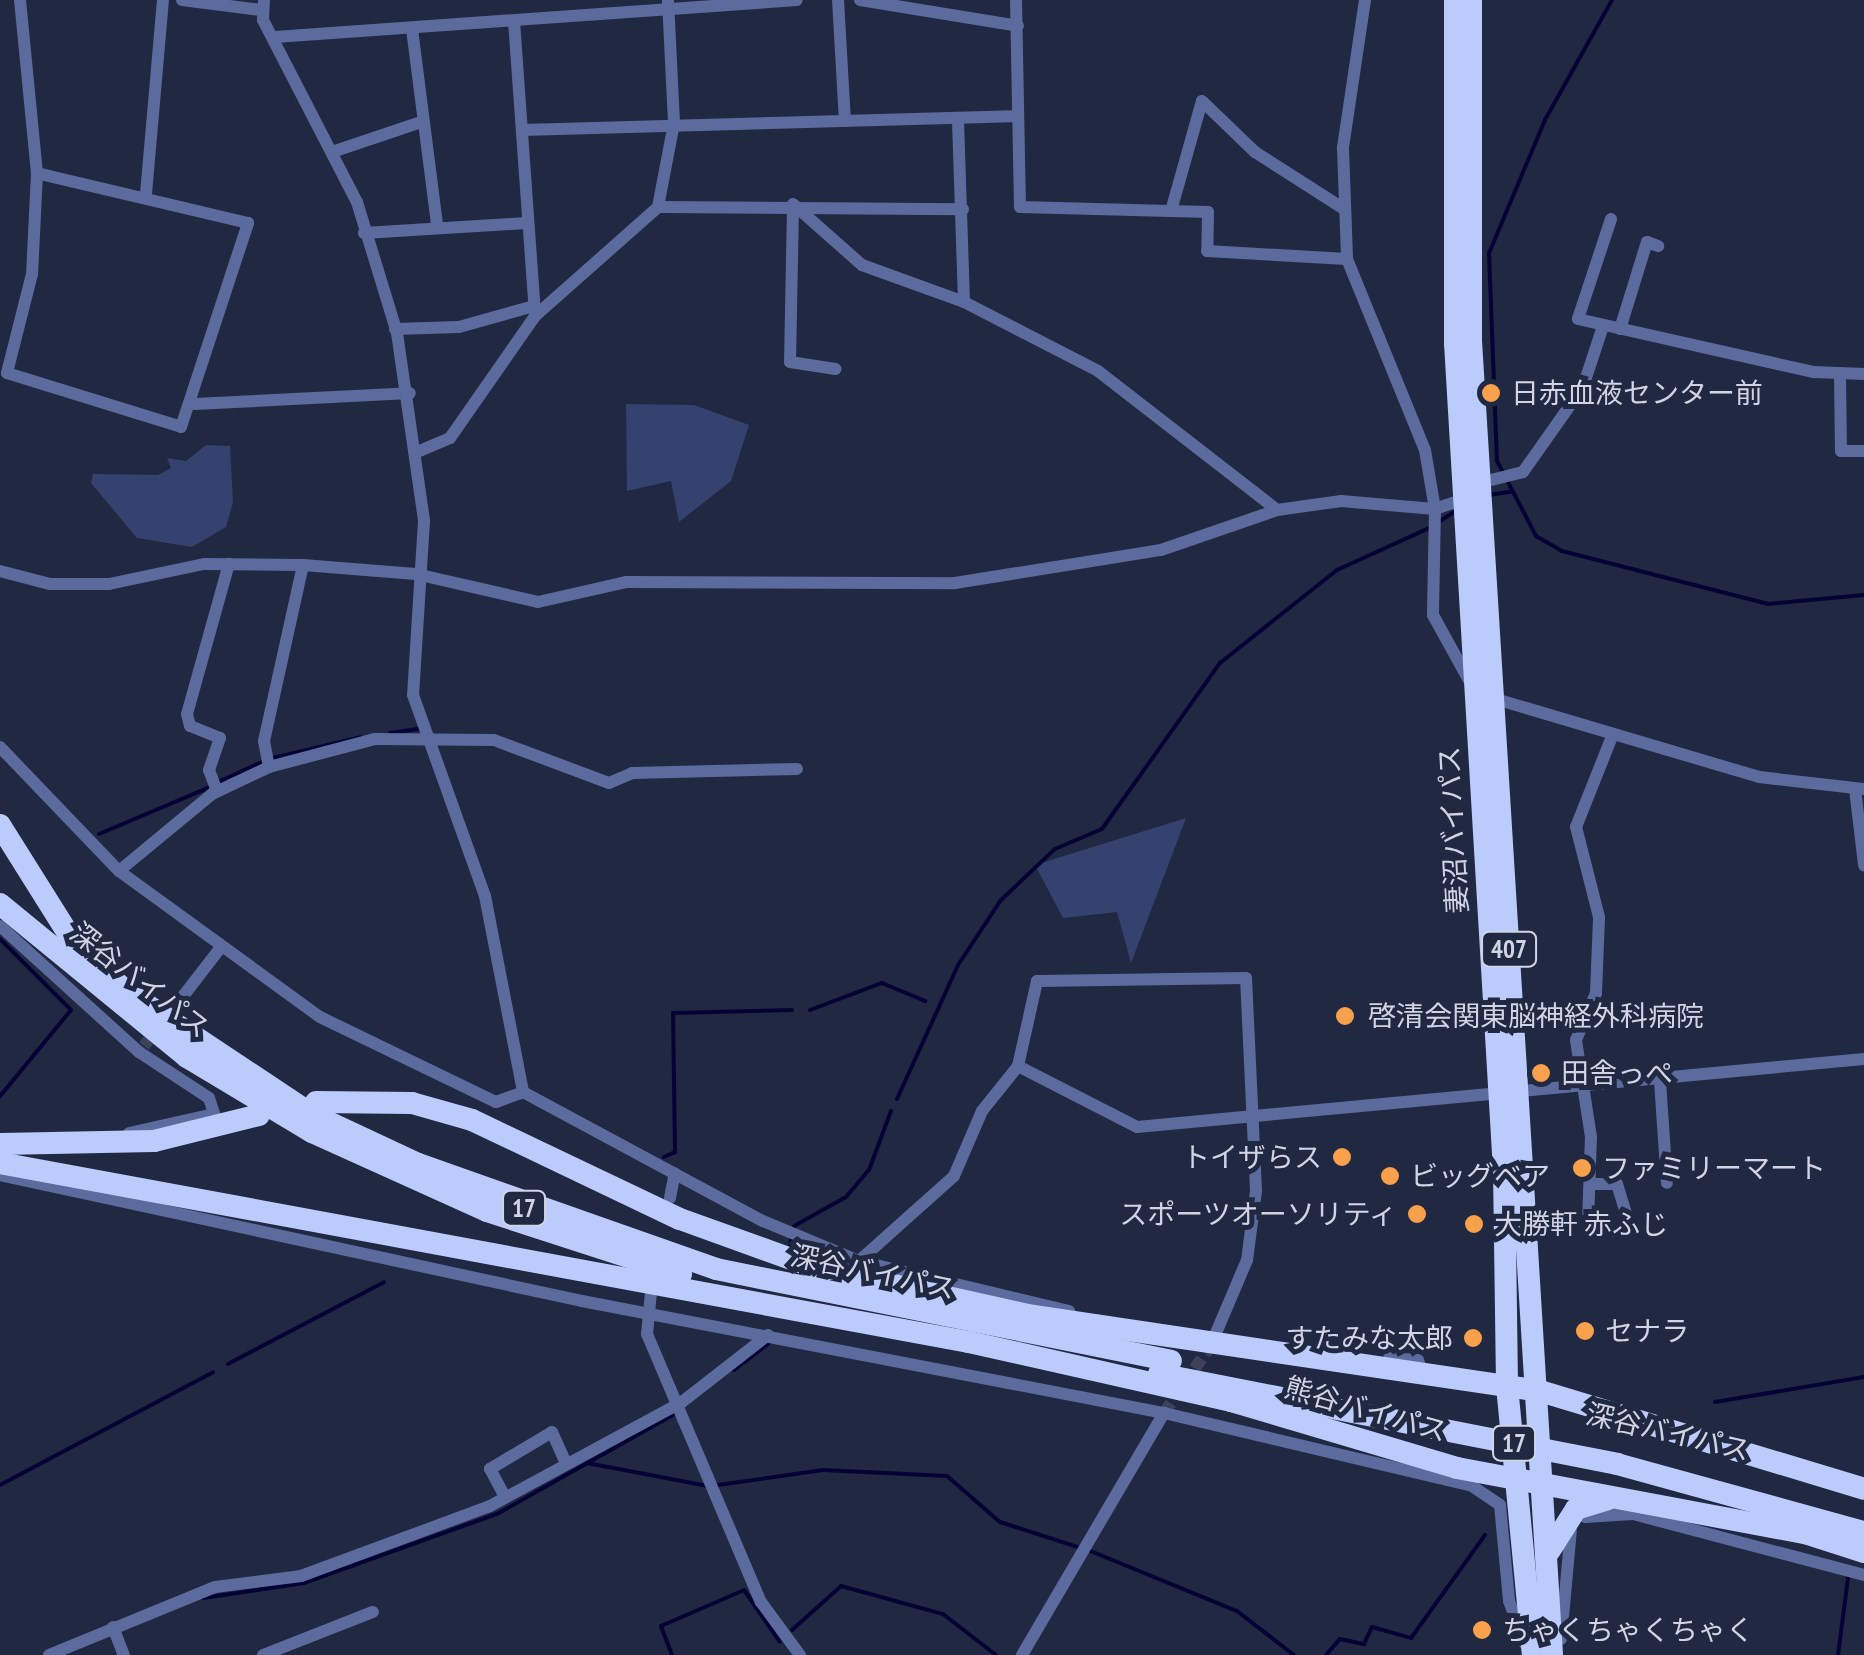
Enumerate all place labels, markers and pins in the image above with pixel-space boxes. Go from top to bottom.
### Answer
place label: 日赤血液センター前 [1511,376,1763,410]
marker: 日赤血液センター前 [1480,382,1502,404]
place label: 啓清会関東脳神経外科病院 [1368,999,1704,1033]
marker: 啓清会関東脳神経外科病院 [1332,1003,1358,1029]
place label: 田舎っぺ [1561,1056,1673,1090]
marker: 田舎っぺ [1530,1062,1552,1084]
place label: トイザらス [1182,1140,1322,1174]
marker: トイザらス [1331,1146,1353,1168]
place label: ファミリーマート [1602,1151,1826,1185]
marker: ファミリーマート [1571,1157,1593,1179]
place label: ビッグベア [1410,1159,1550,1193]
marker: ビッグベア [1379,1165,1401,1187]
place label: スポーツオーソリティ [1117,1197,1397,1231]
marker: スポーツオーソリティ [1406,1203,1428,1225]
place label: 大勝軒 赤ふじ [1494,1207,1668,1241]
marker: 大勝軒 赤ふじ [1463,1213,1485,1235]
place label: セナラ [1605,1314,1689,1348]
marker: セナラ [1574,1320,1596,1342]
place label: すたみな太郎 [1285,1321,1453,1355]
marker: すたみな太郎 [1462,1327,1484,1349]
place label: ちゃくちゃくちゃく [1502,1613,1754,1647]
marker: ちゃくちゃくちゃく [1471,1619,1493,1641]

